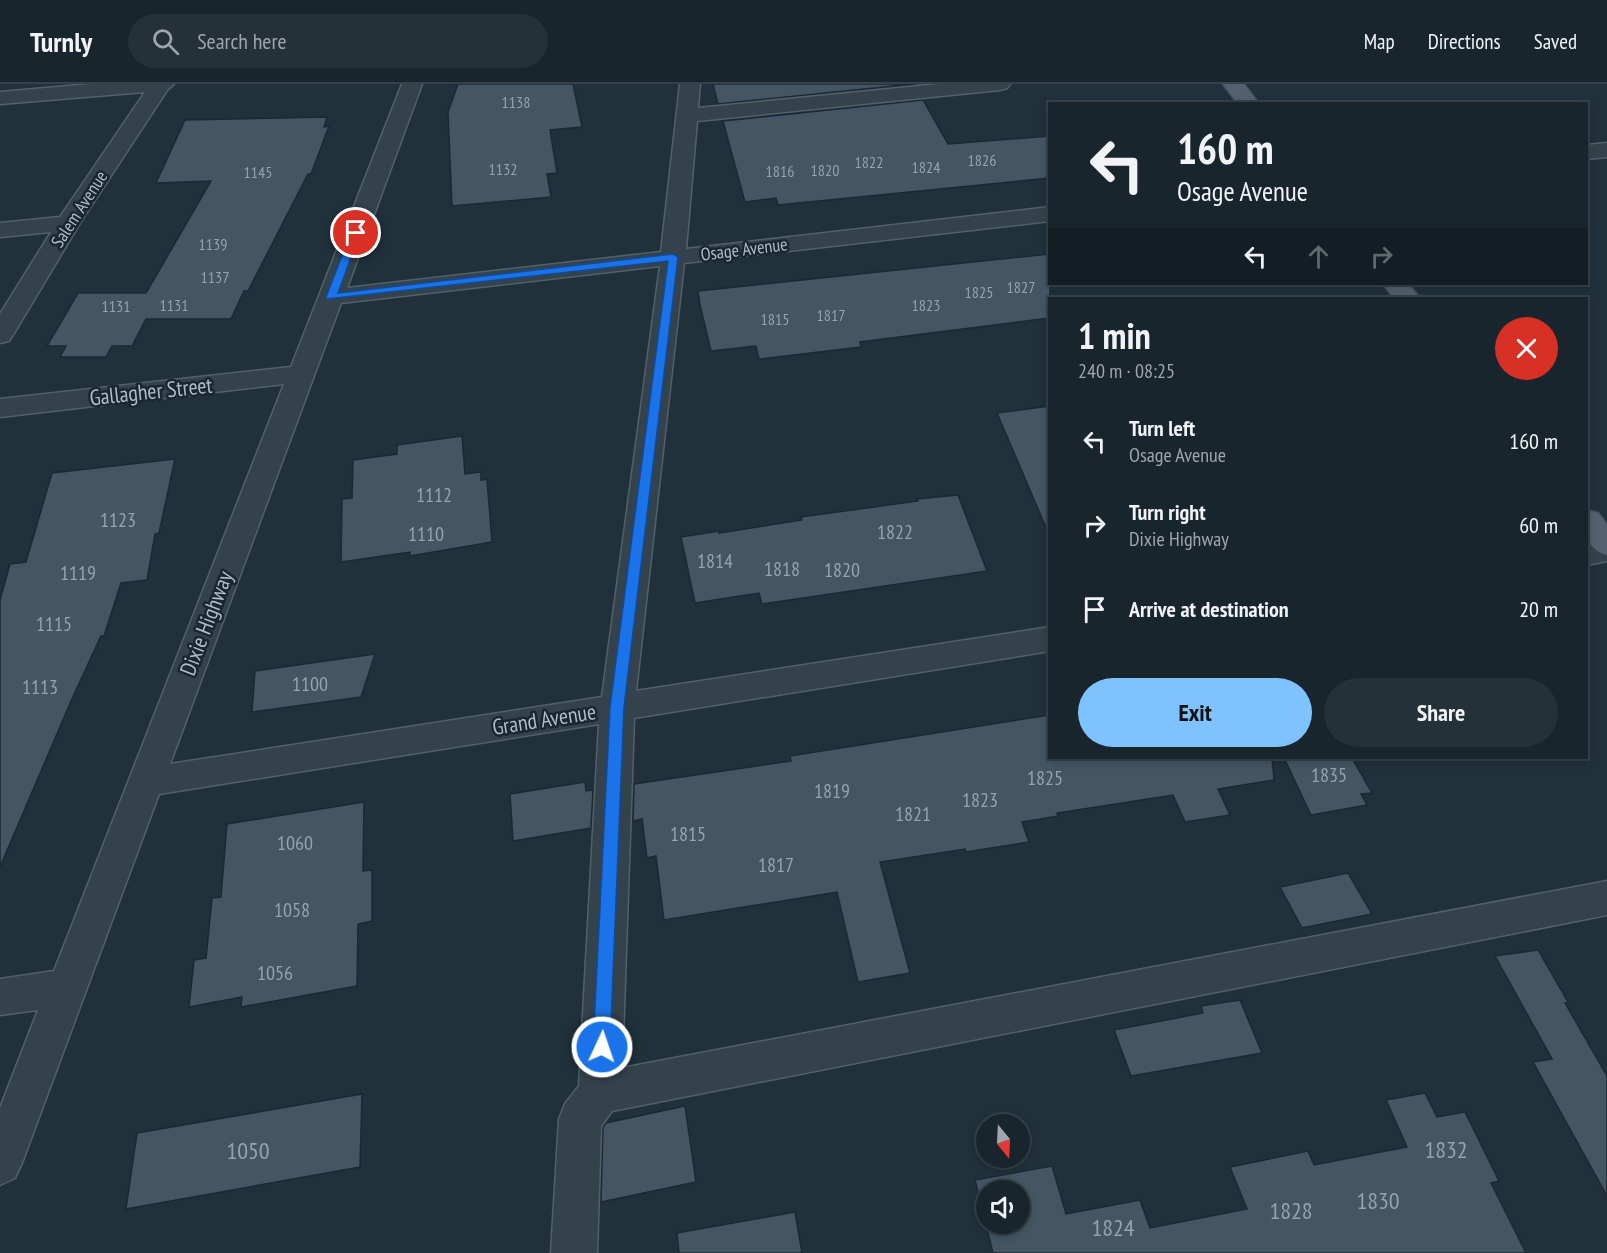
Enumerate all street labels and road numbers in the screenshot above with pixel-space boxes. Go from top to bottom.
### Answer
street label: Salem Avenue [46,166,112,252]
street label: Osage Avenue [699,232,789,266]
street label: Gallagher Street [88,371,214,411]
street label: Dixie Highway [173,566,239,679]
street label: Grand Avenue [490,697,598,741]

